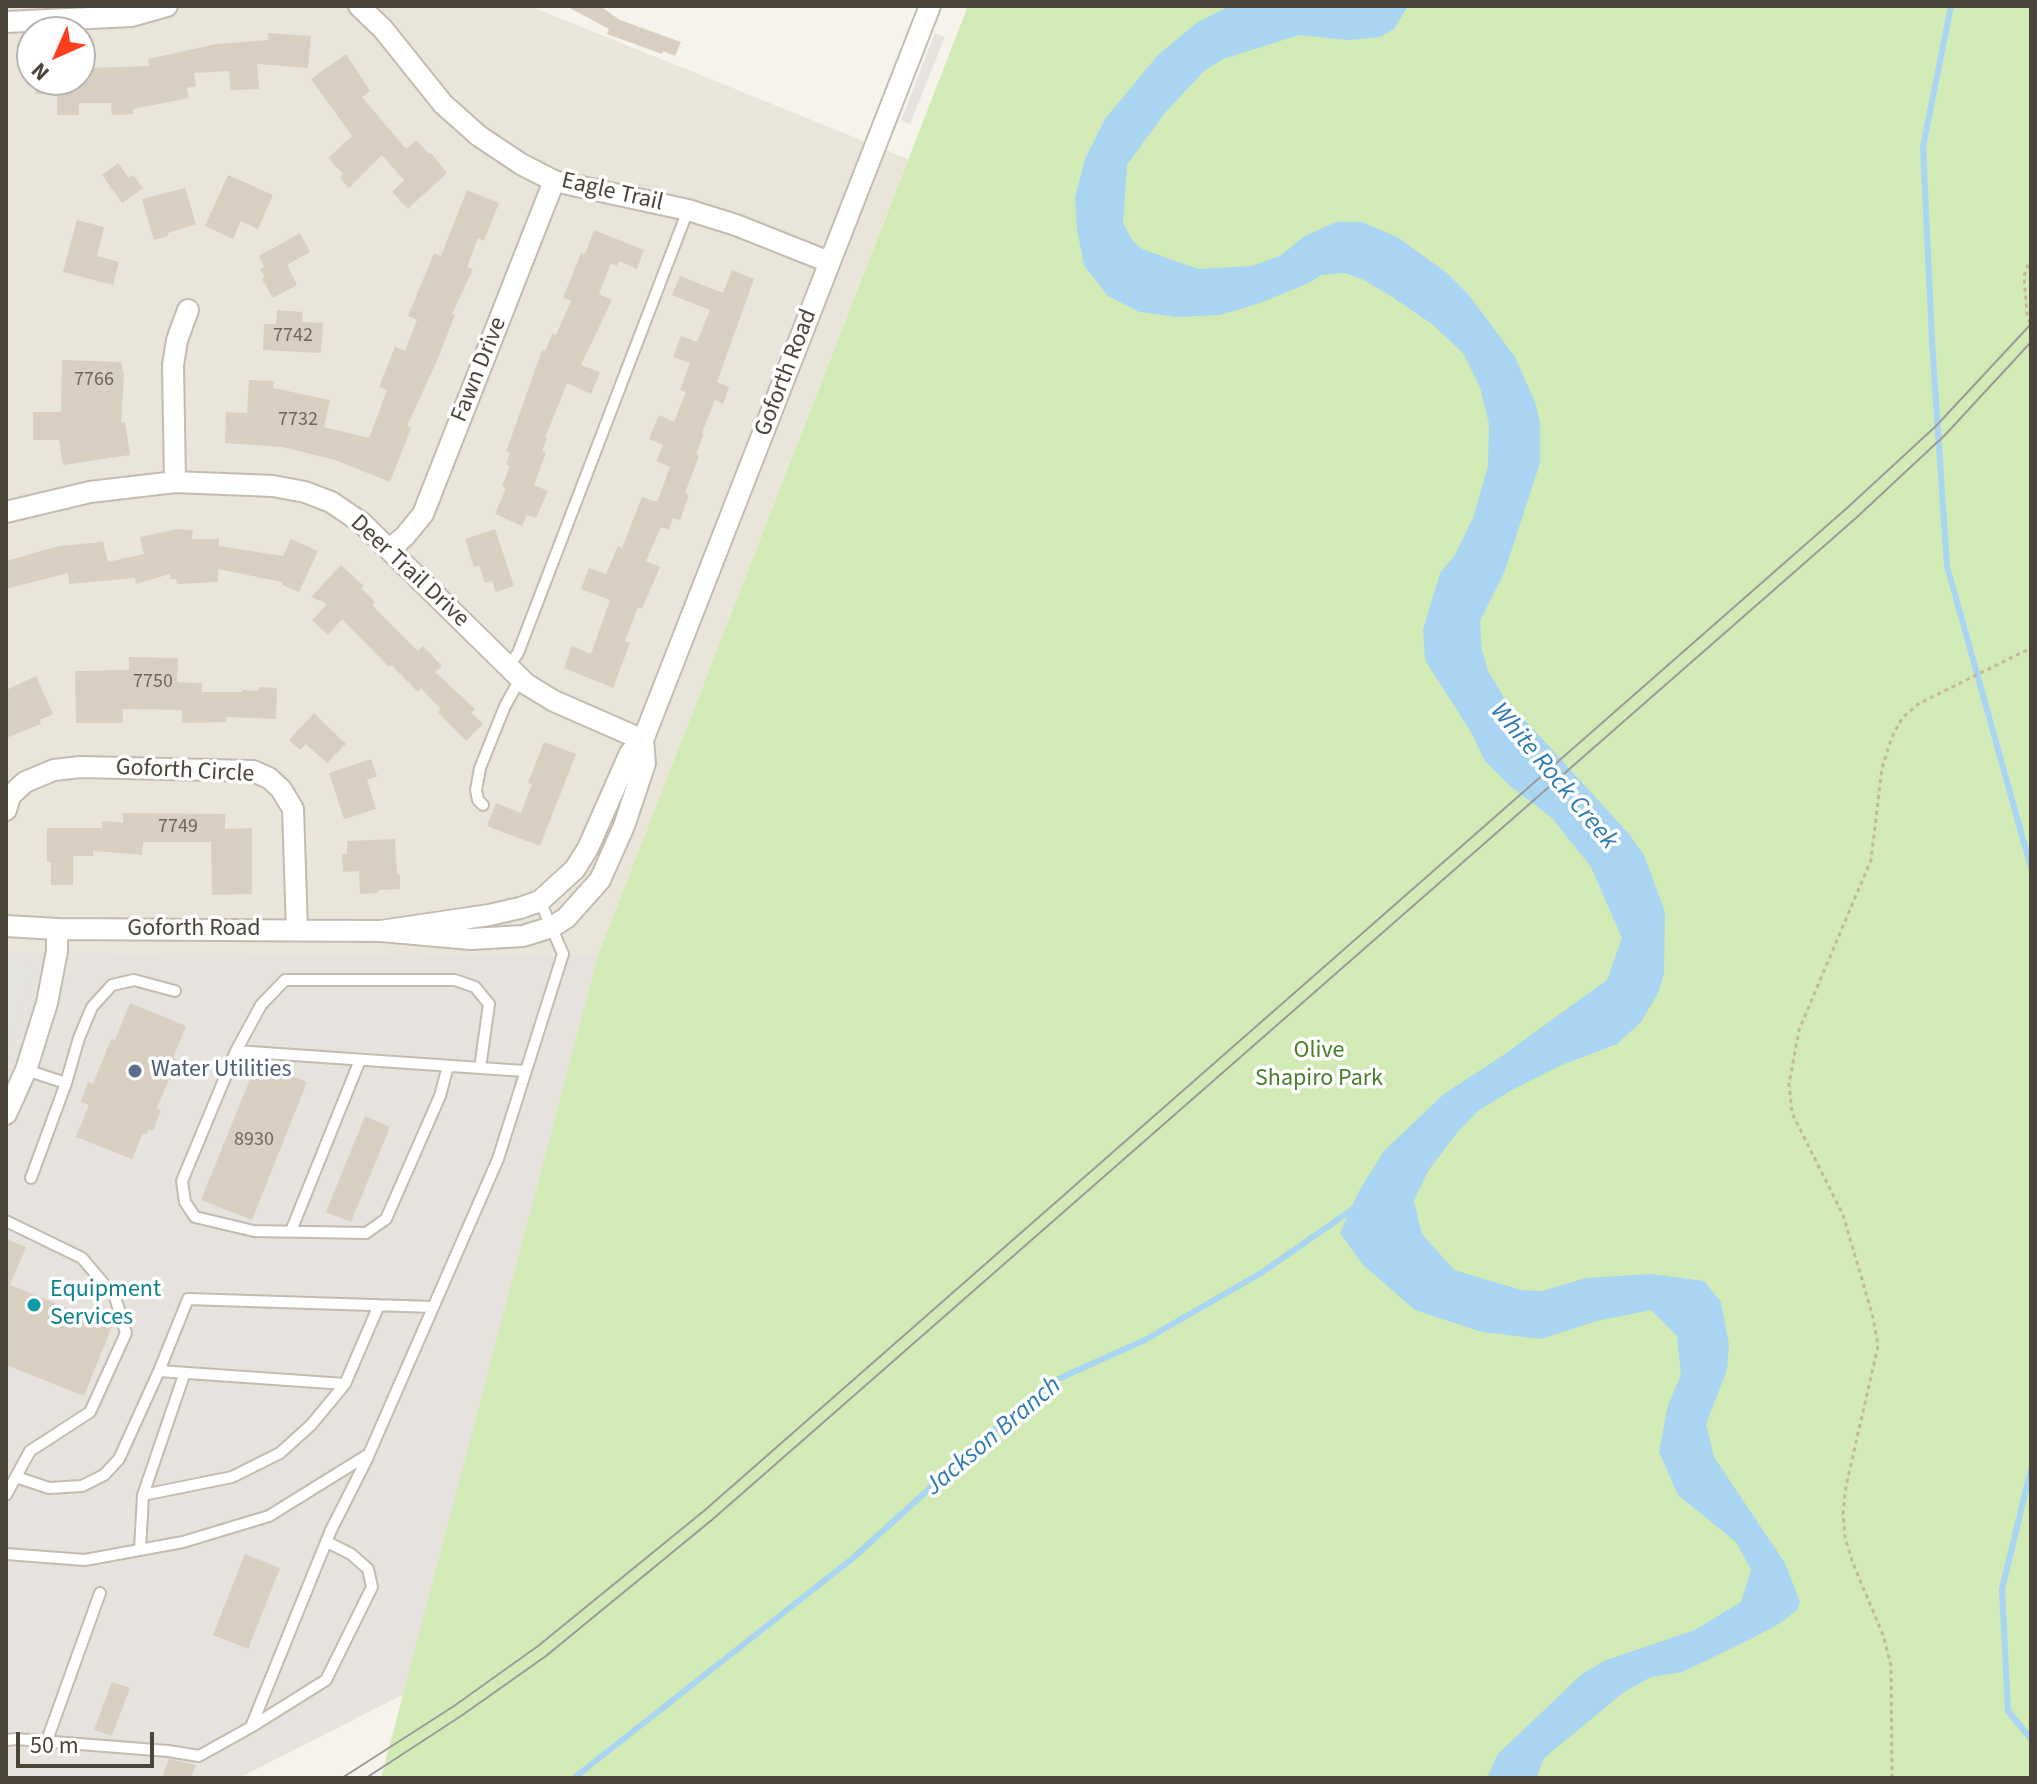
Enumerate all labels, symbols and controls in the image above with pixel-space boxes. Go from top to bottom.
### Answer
north arrow [16,16,96,96]
text: N [24,55,57,88]
street label: Eagle Trail [558,167,666,219]
street label: Goforth Road [750,306,824,440]
street label: Fawn Drive [446,313,514,427]
house number: 7742 [273,325,313,349]
house number: 7766 [74,369,114,393]
house number: 7732 [278,409,318,433]
street label: Deer Trail Drive [344,510,474,634]
house number: 7750 [133,671,173,695]
water label: White Rock Creek [1483,697,1623,857]
street label: Goforth Circle [115,754,255,790]
house number: 7749 [158,816,198,840]
street label: Goforth Road [127,916,261,944]
park label: Olive Shapiro Park [1255,1038,1383,1094]
place label: Water Utilities [151,1057,292,1085]
marker: Water Utilities [126,1062,144,1080]
house number: 8930 [234,1129,274,1153]
place label: Equipment Services [50,1277,161,1333]
marker: Equipment Services [25,1296,43,1314]
water label: Jackson Branch [920,1371,1068,1503]
scale bar [20,1716,158,1766]
text: 50 m [30,1728,79,1763]

